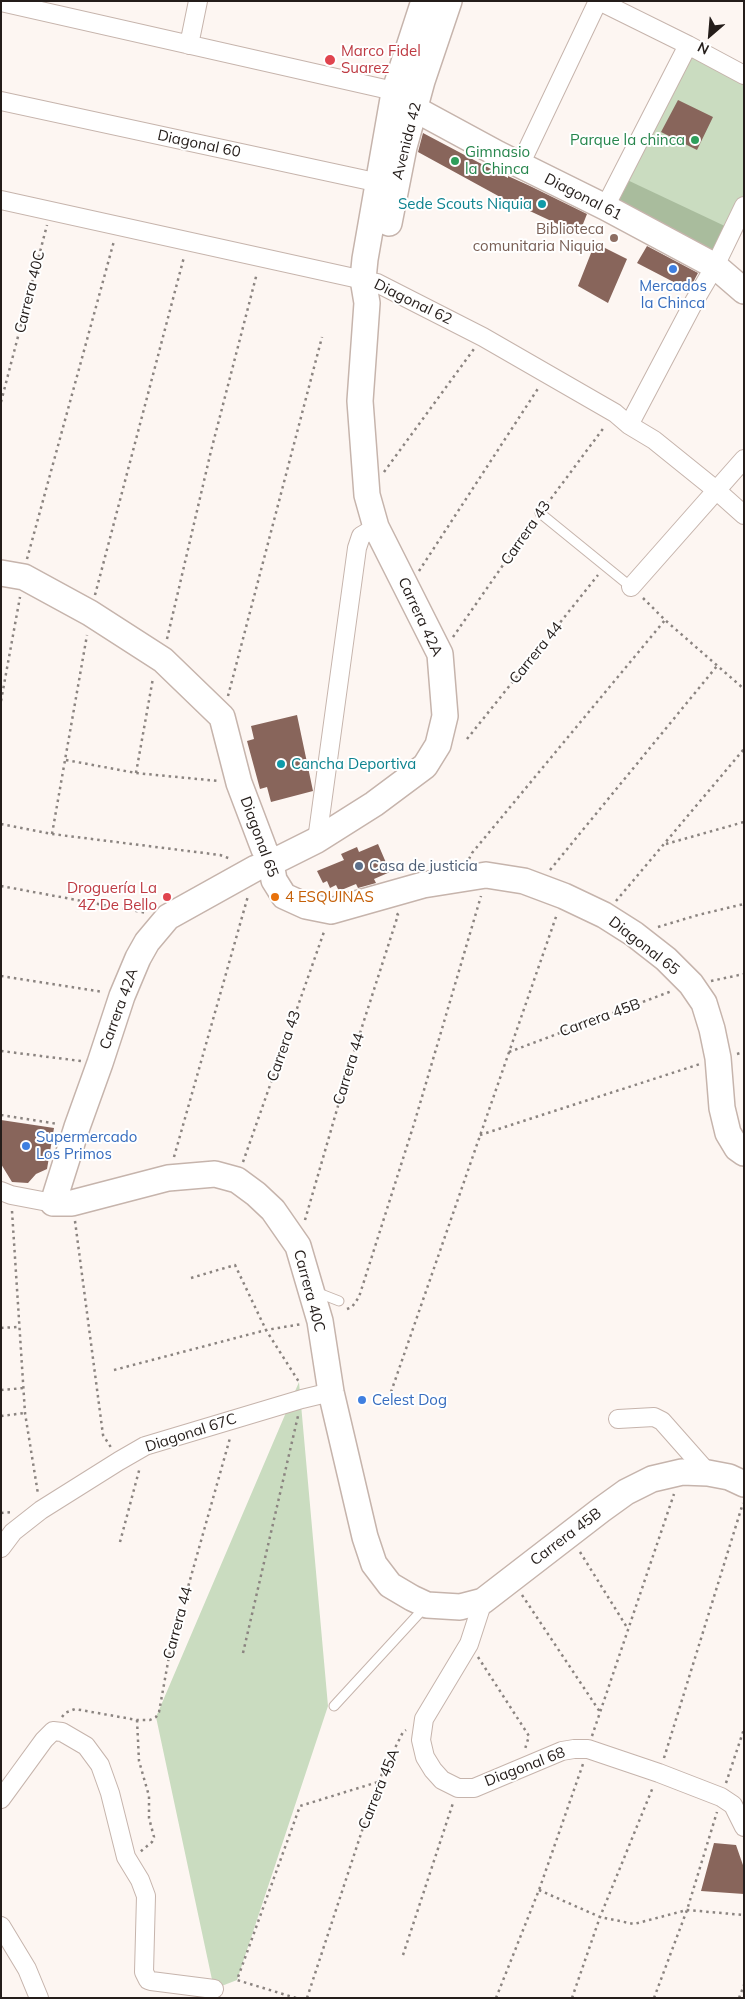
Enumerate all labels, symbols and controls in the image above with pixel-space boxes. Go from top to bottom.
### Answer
north arrow [685,10,735,60]
text: N [694,38,712,59]
place label: Marco Fidel Suarez [341,42,421,77]
marker: Marco Fidel Suarez [323,53,337,67]
street label: Avenida 42 [389,101,425,181]
street label: Diagonal 60 [156,126,242,162]
place label: Parque la chinca [570,131,685,149]
marker: Parque la chinca [689,134,701,146]
place label: Gimnasio la Chinca [465,143,530,178]
marker: Gimnasio la Chinca [449,155,461,167]
street label: Diagonal 61 [541,170,625,224]
place label: Sede Scouts Niquia [398,195,532,213]
marker: Sede Scouts Niquia [536,198,548,210]
place label: Biblioteca comunitaria Niquia [473,220,604,255]
marker: Biblioteca comunitaria Niquia [608,232,620,244]
street label: Carrera 40C [11,249,49,335]
marker: Mercados la Chinca [667,263,679,275]
street label: Diagonal 62 [371,275,455,329]
place label: Mercados la Chinca [639,277,707,312]
street label: Carrera 43 [497,497,555,569]
street label: Carrera 42A [394,575,446,659]
street label: Carrera 44 [506,618,566,688]
place label: Cancha Deportiva [291,755,416,773]
marker: Cancha Deportiva [275,758,287,770]
street label: Diagonal 65 [236,794,282,880]
place label: Casa de justicia [369,857,478,875]
marker: Casa de justicia [353,860,365,872]
place label: Droguería La 4Z De Bello [67,879,157,914]
place label: 4 ESQUINAS [285,888,374,906]
marker: Droguería La 4Z De Bello [161,891,173,903]
marker: 4 ESQUINAS [269,891,281,903]
street label: Diagonal 65 [605,913,683,979]
street label: Carrera 42A [96,966,142,1052]
street label: Carrera 45B [557,995,643,1041]
street label: Carrera 43 [263,1008,305,1084]
street label: Carrera 44 [330,1031,368,1107]
place label: Supermercado Los Primos [36,1128,137,1163]
marker: Supermercado Los Primos [20,1140,32,1152]
street label: Carrera 40C [289,1248,329,1334]
place label: Celest Dog [372,1391,447,1409]
marker: Celest Dog [356,1394,368,1406]
street label: Diagonal 67C [143,1410,239,1456]
street label: Carrera 45B [527,1504,605,1570]
street label: Carrera 44 [160,1585,196,1661]
street label: Diagonal 68 [482,1743,568,1791]
street label: Carrera 45A [355,1746,403,1832]

